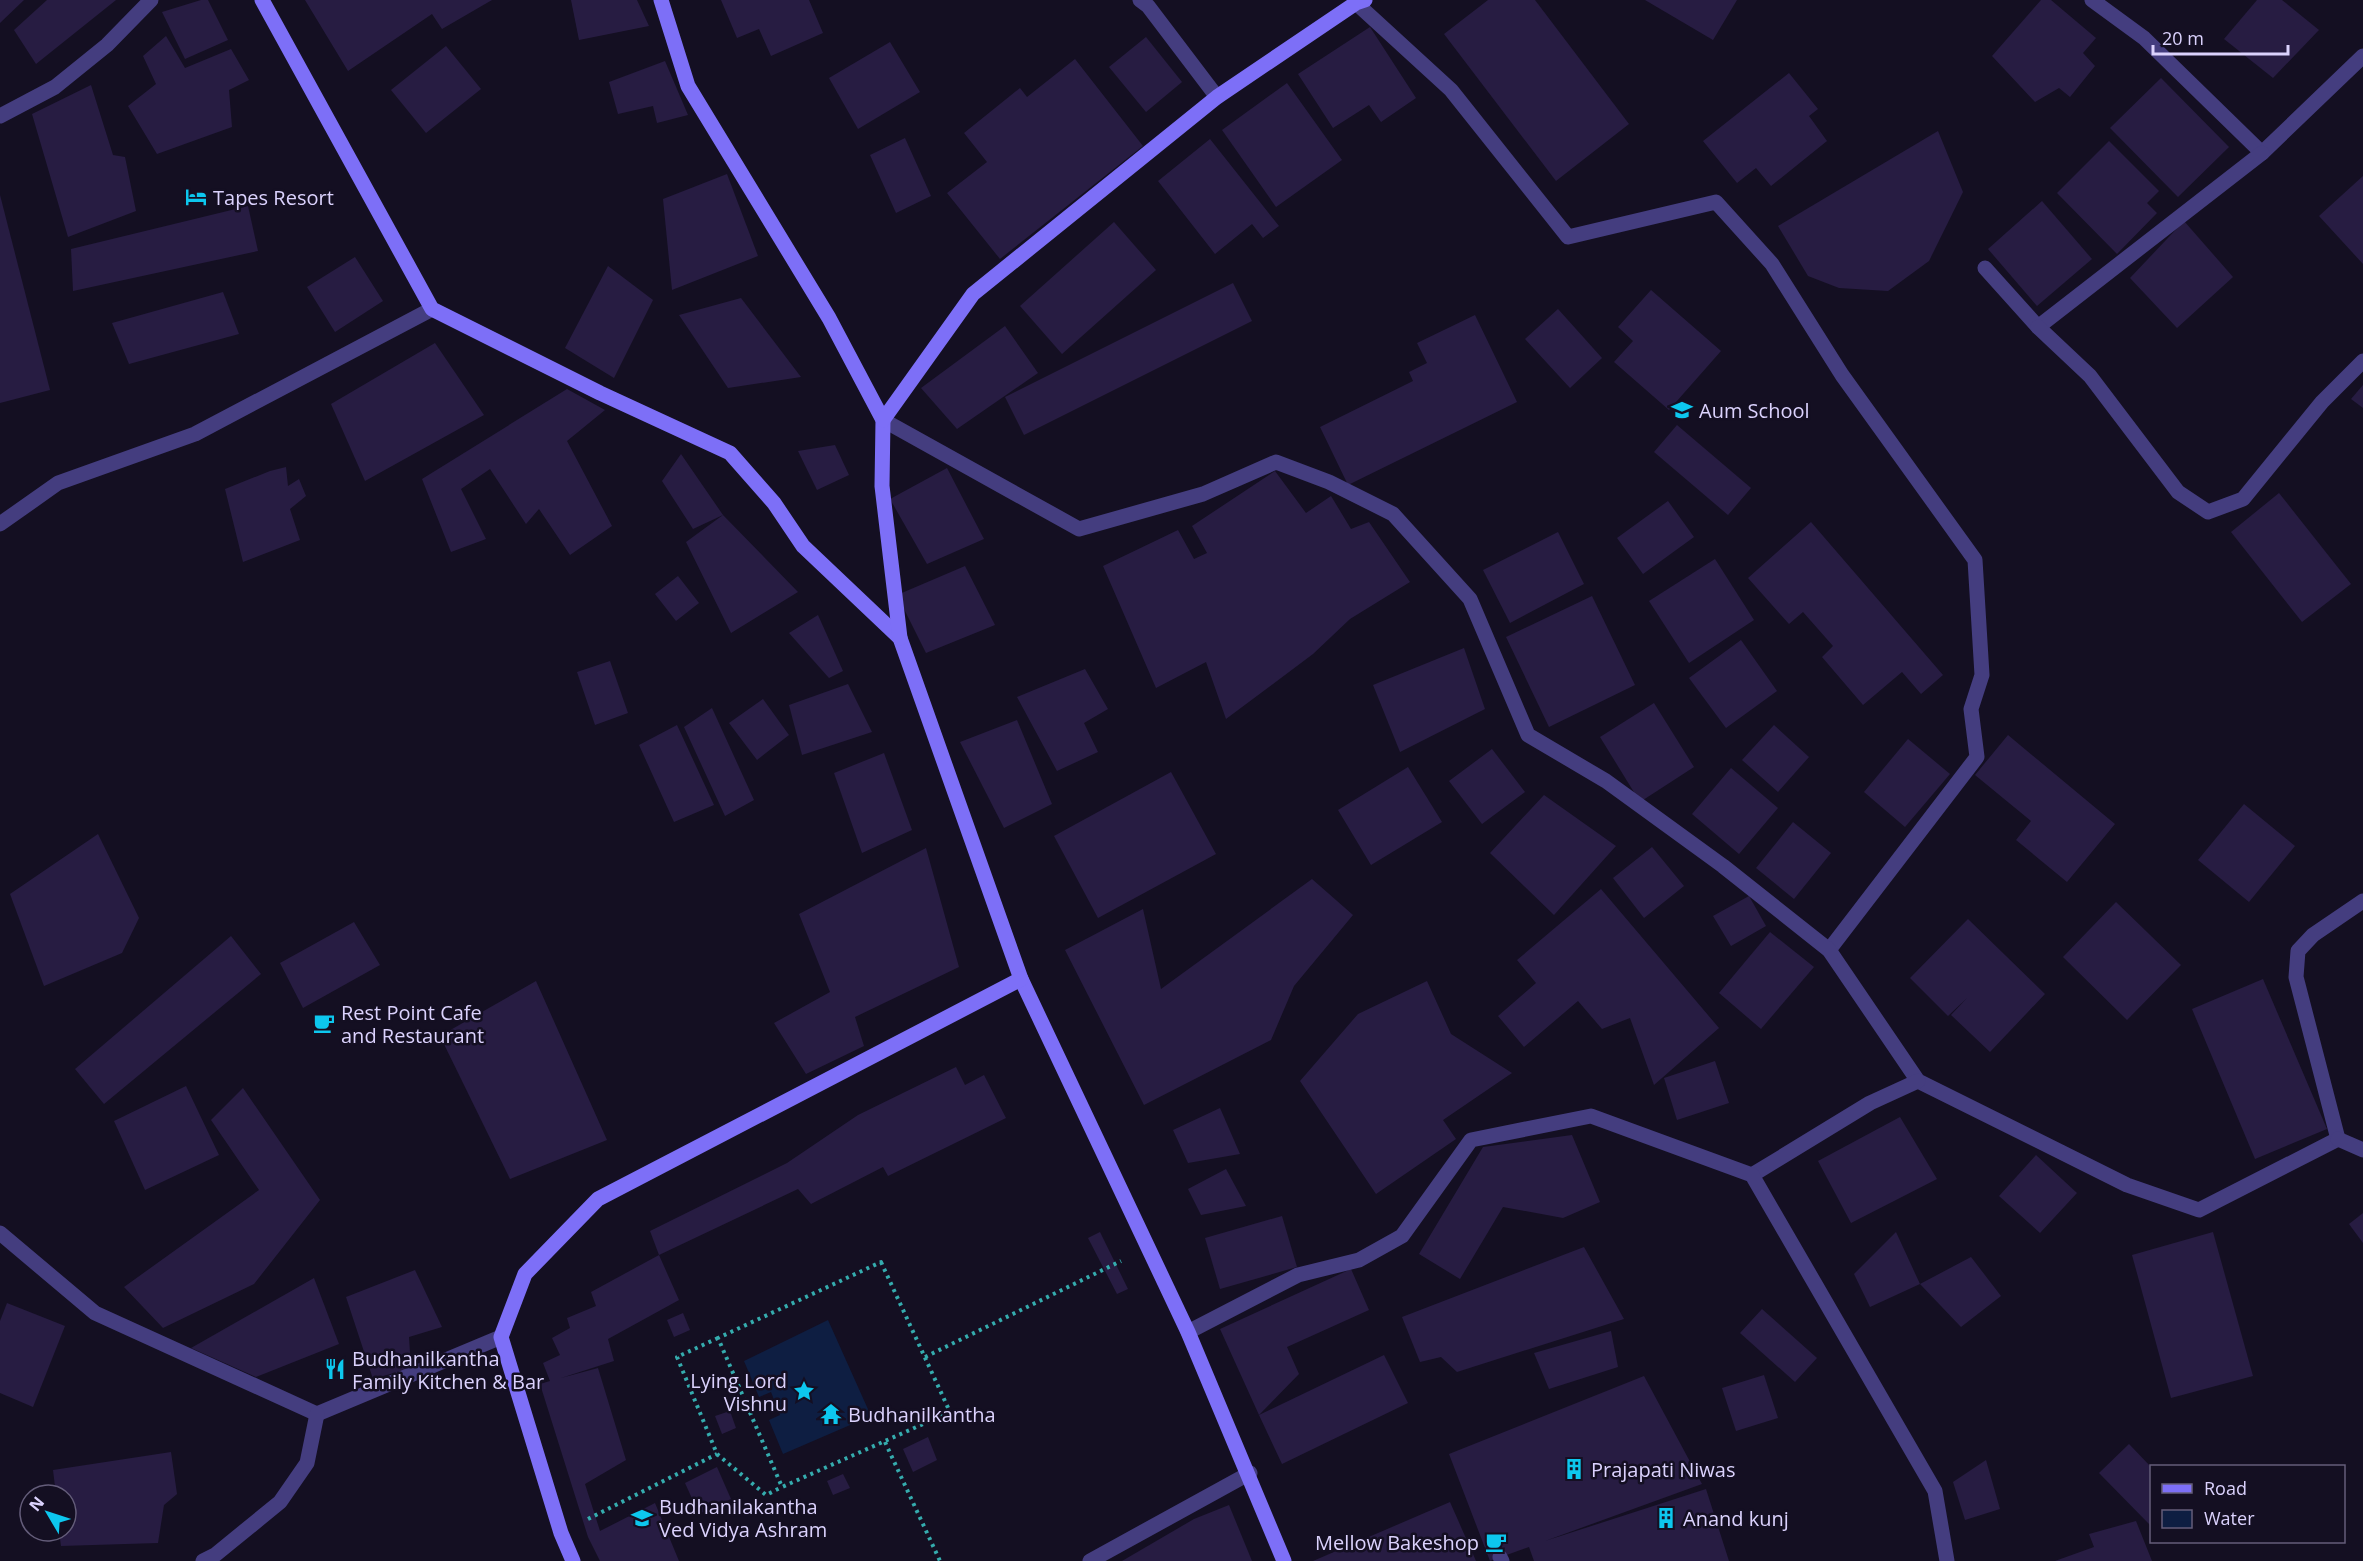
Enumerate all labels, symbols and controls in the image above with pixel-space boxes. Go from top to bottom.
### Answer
scale bar [2153,18,2288,56]
text: 20 m [2162,26,2204,50]
place label: Tapes Resort [213,184,334,211]
hotel icon: Tapes Resort [184,185,208,209]
place label: Aum School [1699,397,1810,424]
school or university icon: Aum School [1670,398,1694,422]
place label: Rest Point Cafe and Restaurant [341,999,484,1049]
cafe icon: Rest Point Cafe and Restaurant [312,1011,336,1035]
place label: Budhanilkantha Family Kitchen & Bar [352,1345,544,1395]
restaurant icon: Budhanilkantha Family Kitchen & Bar [323,1357,347,1381]
place label: Lying Lord Vishnu [690,1367,787,1417]
place icon: Lying Lord Vishnu [792,1379,816,1403]
place label: Budhanilkantha [848,1401,996,1428]
temple icon: Budhanilkantha [819,1402,843,1426]
place label: Prajapati Niwas [1591,1456,1735,1483]
building icon: Prajapati Niwas [1562,1457,1586,1481]
legend [2150,1465,2345,1543]
text: Road [2204,1476,2247,1500]
north arrow [18,1483,78,1543]
text: N [24,1492,49,1516]
place label: Budhanilakantha Ved Vidya Ashram [659,1493,827,1543]
place label: Anand kunj [1683,1505,1789,1532]
school or university icon: Budhanilakantha Ved Vidya Ashram [630,1506,654,1530]
building icon: Anand kunj [1654,1506,1678,1530]
text: Water [2204,1506,2255,1530]
place label: Mellow Bakeshop [1315,1529,1479,1556]
cafe icon: Mellow Bakeshop [1484,1530,1508,1554]

